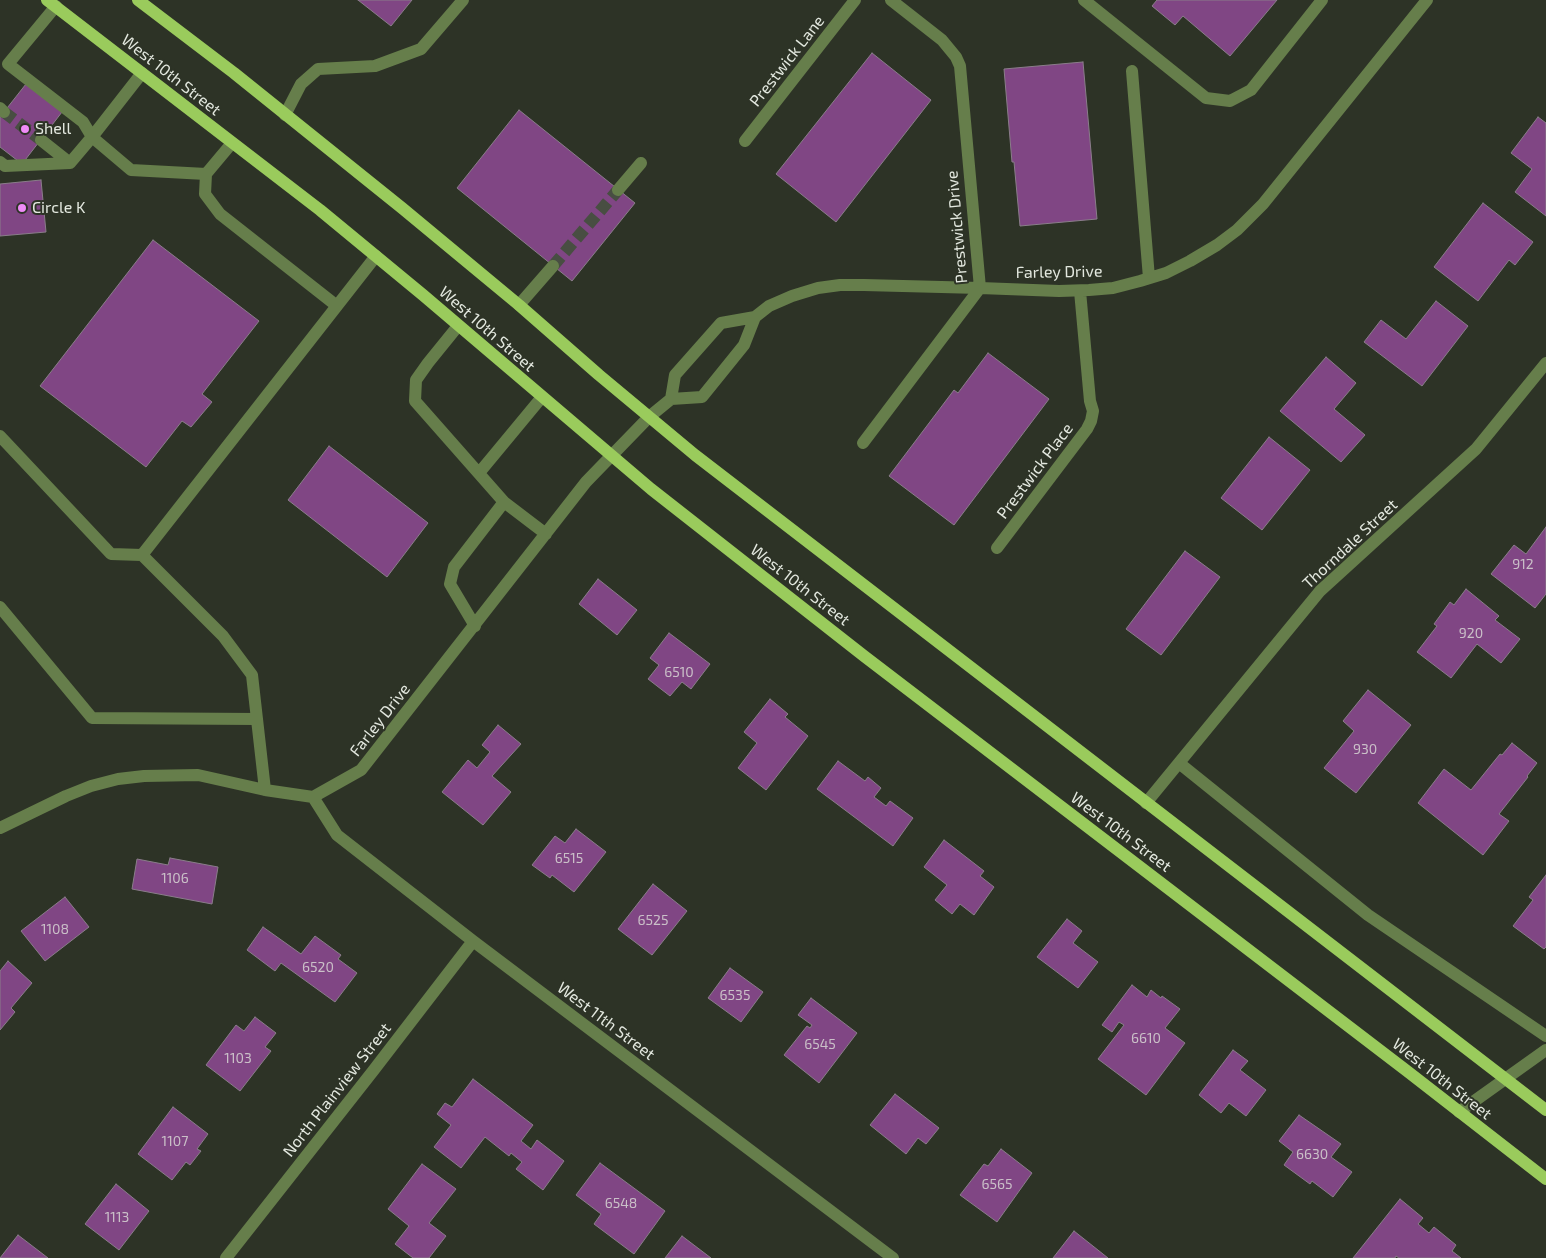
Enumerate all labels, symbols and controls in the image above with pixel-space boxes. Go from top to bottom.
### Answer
street label: Prestwick Lane [746,12,828,110]
street label: West 10th Street [118,30,224,120]
place label: Shell [35,119,71,139]
marker: Shell [19,123,31,135]
street label: Prestwick Drive [943,170,971,284]
place label: Circle K [32,198,85,218]
marker: Circle K [16,202,28,214]
street label: Farley Drive [1015,262,1103,282]
street label: West 10th Street [435,282,539,376]
street label: Prestwick Place [993,420,1077,522]
street label: Thorndale Street [1299,495,1401,593]
street label: West 10th Street [747,540,853,630]
house number: 912 [1512,556,1534,572]
house number: 920 [1459,625,1483,641]
house number: 6510 [664,664,694,680]
street label: Farley Drive [346,680,414,760]
house number: 930 [1353,741,1377,757]
street label: West 10th Street [1067,788,1175,876]
house number: 6515 [555,850,583,866]
house number: 1106 [161,870,189,886]
house number: 6525 [638,912,668,928]
house number: 1108 [41,921,69,937]
house number: 6520 [302,959,334,975]
street label: West 11th Street [553,978,659,1064]
house number: 6535 [720,987,750,1003]
street label: North Plainview Street [279,1019,395,1161]
house number: 6610 [1131,1030,1161,1046]
street label: West 10th Street [1389,1034,1495,1124]
house number: 6545 [804,1036,836,1052]
house number: 1103 [224,1050,252,1066]
house number: 1107 [162,1133,188,1149]
house number: 6630 [1296,1146,1328,1162]
house number: 6565 [981,1176,1013,1192]
house number: 6548 [605,1195,637,1211]
house number: 1113 [105,1209,129,1225]

